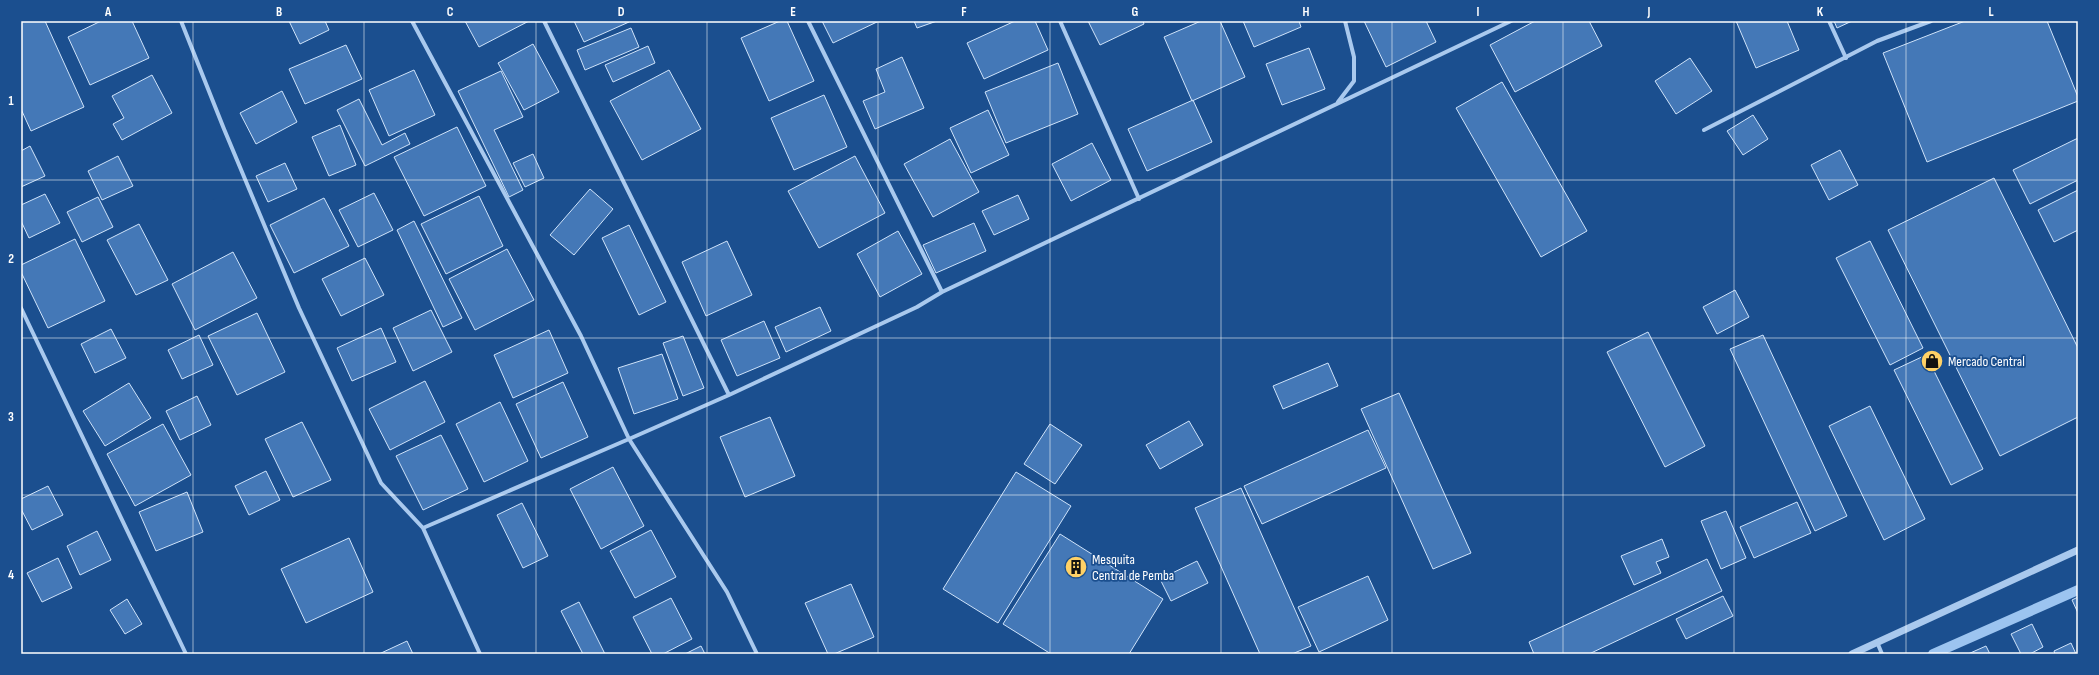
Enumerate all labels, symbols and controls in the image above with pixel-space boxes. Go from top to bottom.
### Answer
text: A [104,4,112,20]
text: B [276,4,282,20]
text: C [447,4,454,20]
text: D [618,4,625,20]
text: E [790,4,796,20]
text: F [961,4,967,20]
text: G [1132,4,1139,20]
text: H [1303,4,1310,20]
text: I [1477,4,1480,20]
text: J [1647,4,1651,20]
text: K [1817,4,1824,20]
text: L [1988,4,1994,20]
text: 1 [8,93,14,109]
text: 2 [8,251,14,267]
shop icon: Mercado Central [1919,348,1945,374]
place label: Mercado Central [1948,353,2025,370]
text: 3 [8,409,14,425]
place label: Mesquita Central de Pemba [1092,551,1174,584]
building icon: Mesquita Central de Pemba [1063,554,1089,580]
text: 4 [8,567,14,583]

